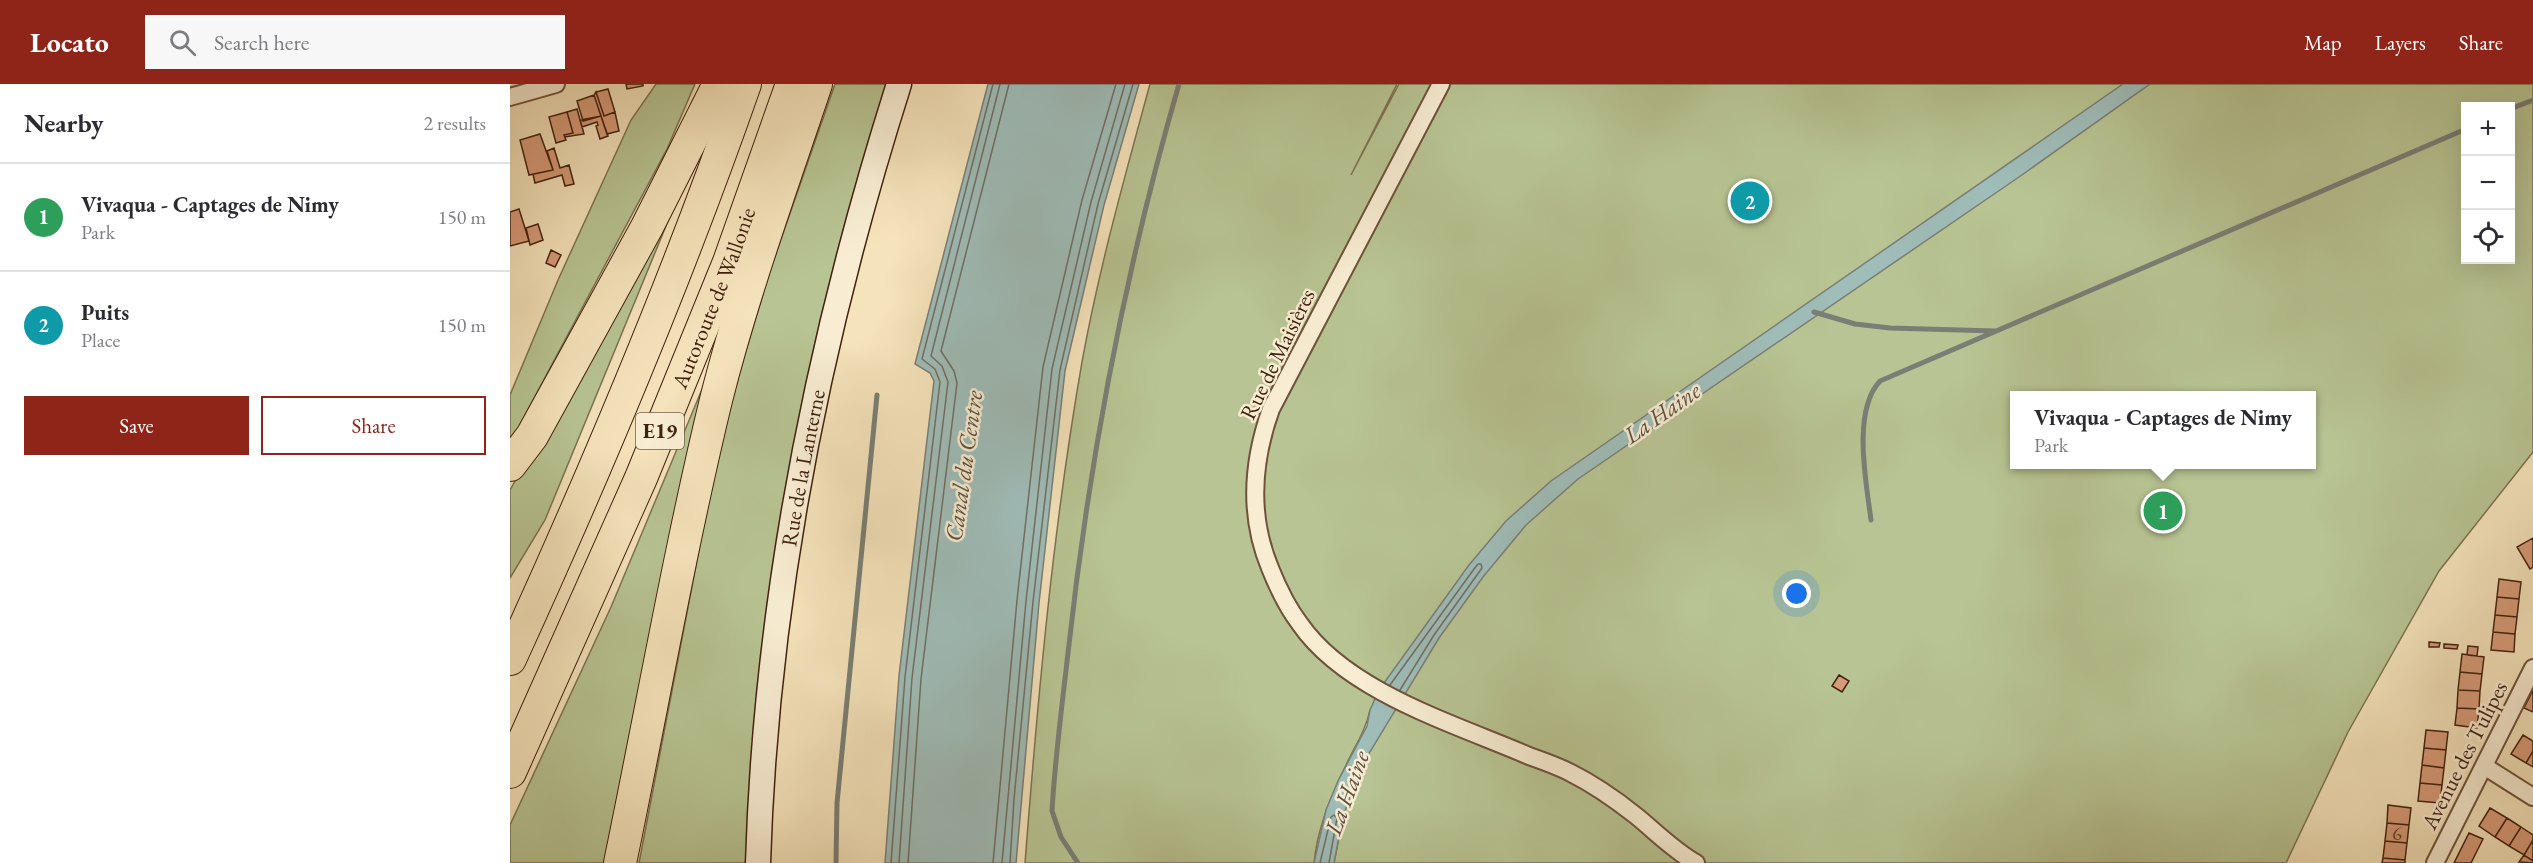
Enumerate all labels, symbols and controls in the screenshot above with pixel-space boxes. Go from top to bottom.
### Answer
search box [145,15,565,69]
text: Locato [30,24,109,60]
icon: search [166,26,199,59]
text: Search here [214,28,309,57]
text: Map [2304,29,2342,56]
text: Layers [2375,29,2426,56]
text: Share [2459,29,2503,56]
map controls [2461,102,2515,264]
button: + [2461,102,2515,156]
text: Nearby [24,106,104,140]
text: 2 results [423,110,486,136]
button: − [2461,156,2515,210]
pin: 2 [1730,178,1770,224]
text: Vivaqua - Captages de Nimy [81,190,339,219]
street label: Autoroute de Wallonie [665,203,762,394]
text: 1 [38,204,49,230]
text: 150 m [438,204,486,230]
button: locate [2461,210,2515,264]
text: Park [81,219,115,245]
street label: Rue de Maisières [1233,284,1322,424]
text: Puits [81,298,129,327]
text: 2 [38,312,49,338]
text: 150 m [438,312,486,338]
text: Place [81,327,120,353]
water label: La Haine [1616,374,1707,451]
street label: Rue de la Lanterne [774,386,832,549]
water label: Canal du Centre [938,388,990,543]
popup [2010,391,2316,469]
button: Save [24,396,249,455]
button: Share [261,396,486,455]
text: Vivaqua - Captages de Nimy [2034,403,2292,432]
road number: E19 [636,413,684,449]
text: Park [2034,432,2068,458]
pin: 1 [2144,488,2182,534]
your location [1782,579,1811,608]
street label: Avenue des Tulipes [2414,676,2514,835]
water label: La Haine [1317,746,1376,840]
house number: 6 [2392,820,2402,846]

